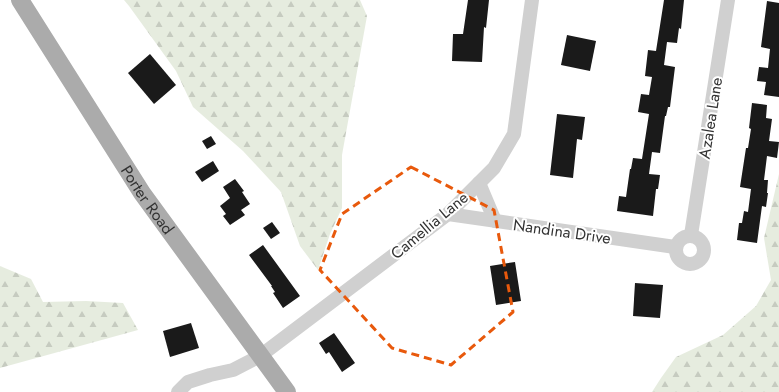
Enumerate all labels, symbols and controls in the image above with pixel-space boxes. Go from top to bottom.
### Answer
street label: Azalea Lane [693,76,728,161]
street label: Porter Road [115,161,179,239]
street label: Camellia Lane [386,186,473,265]
street label: Nandina Drive [512,213,612,250]

